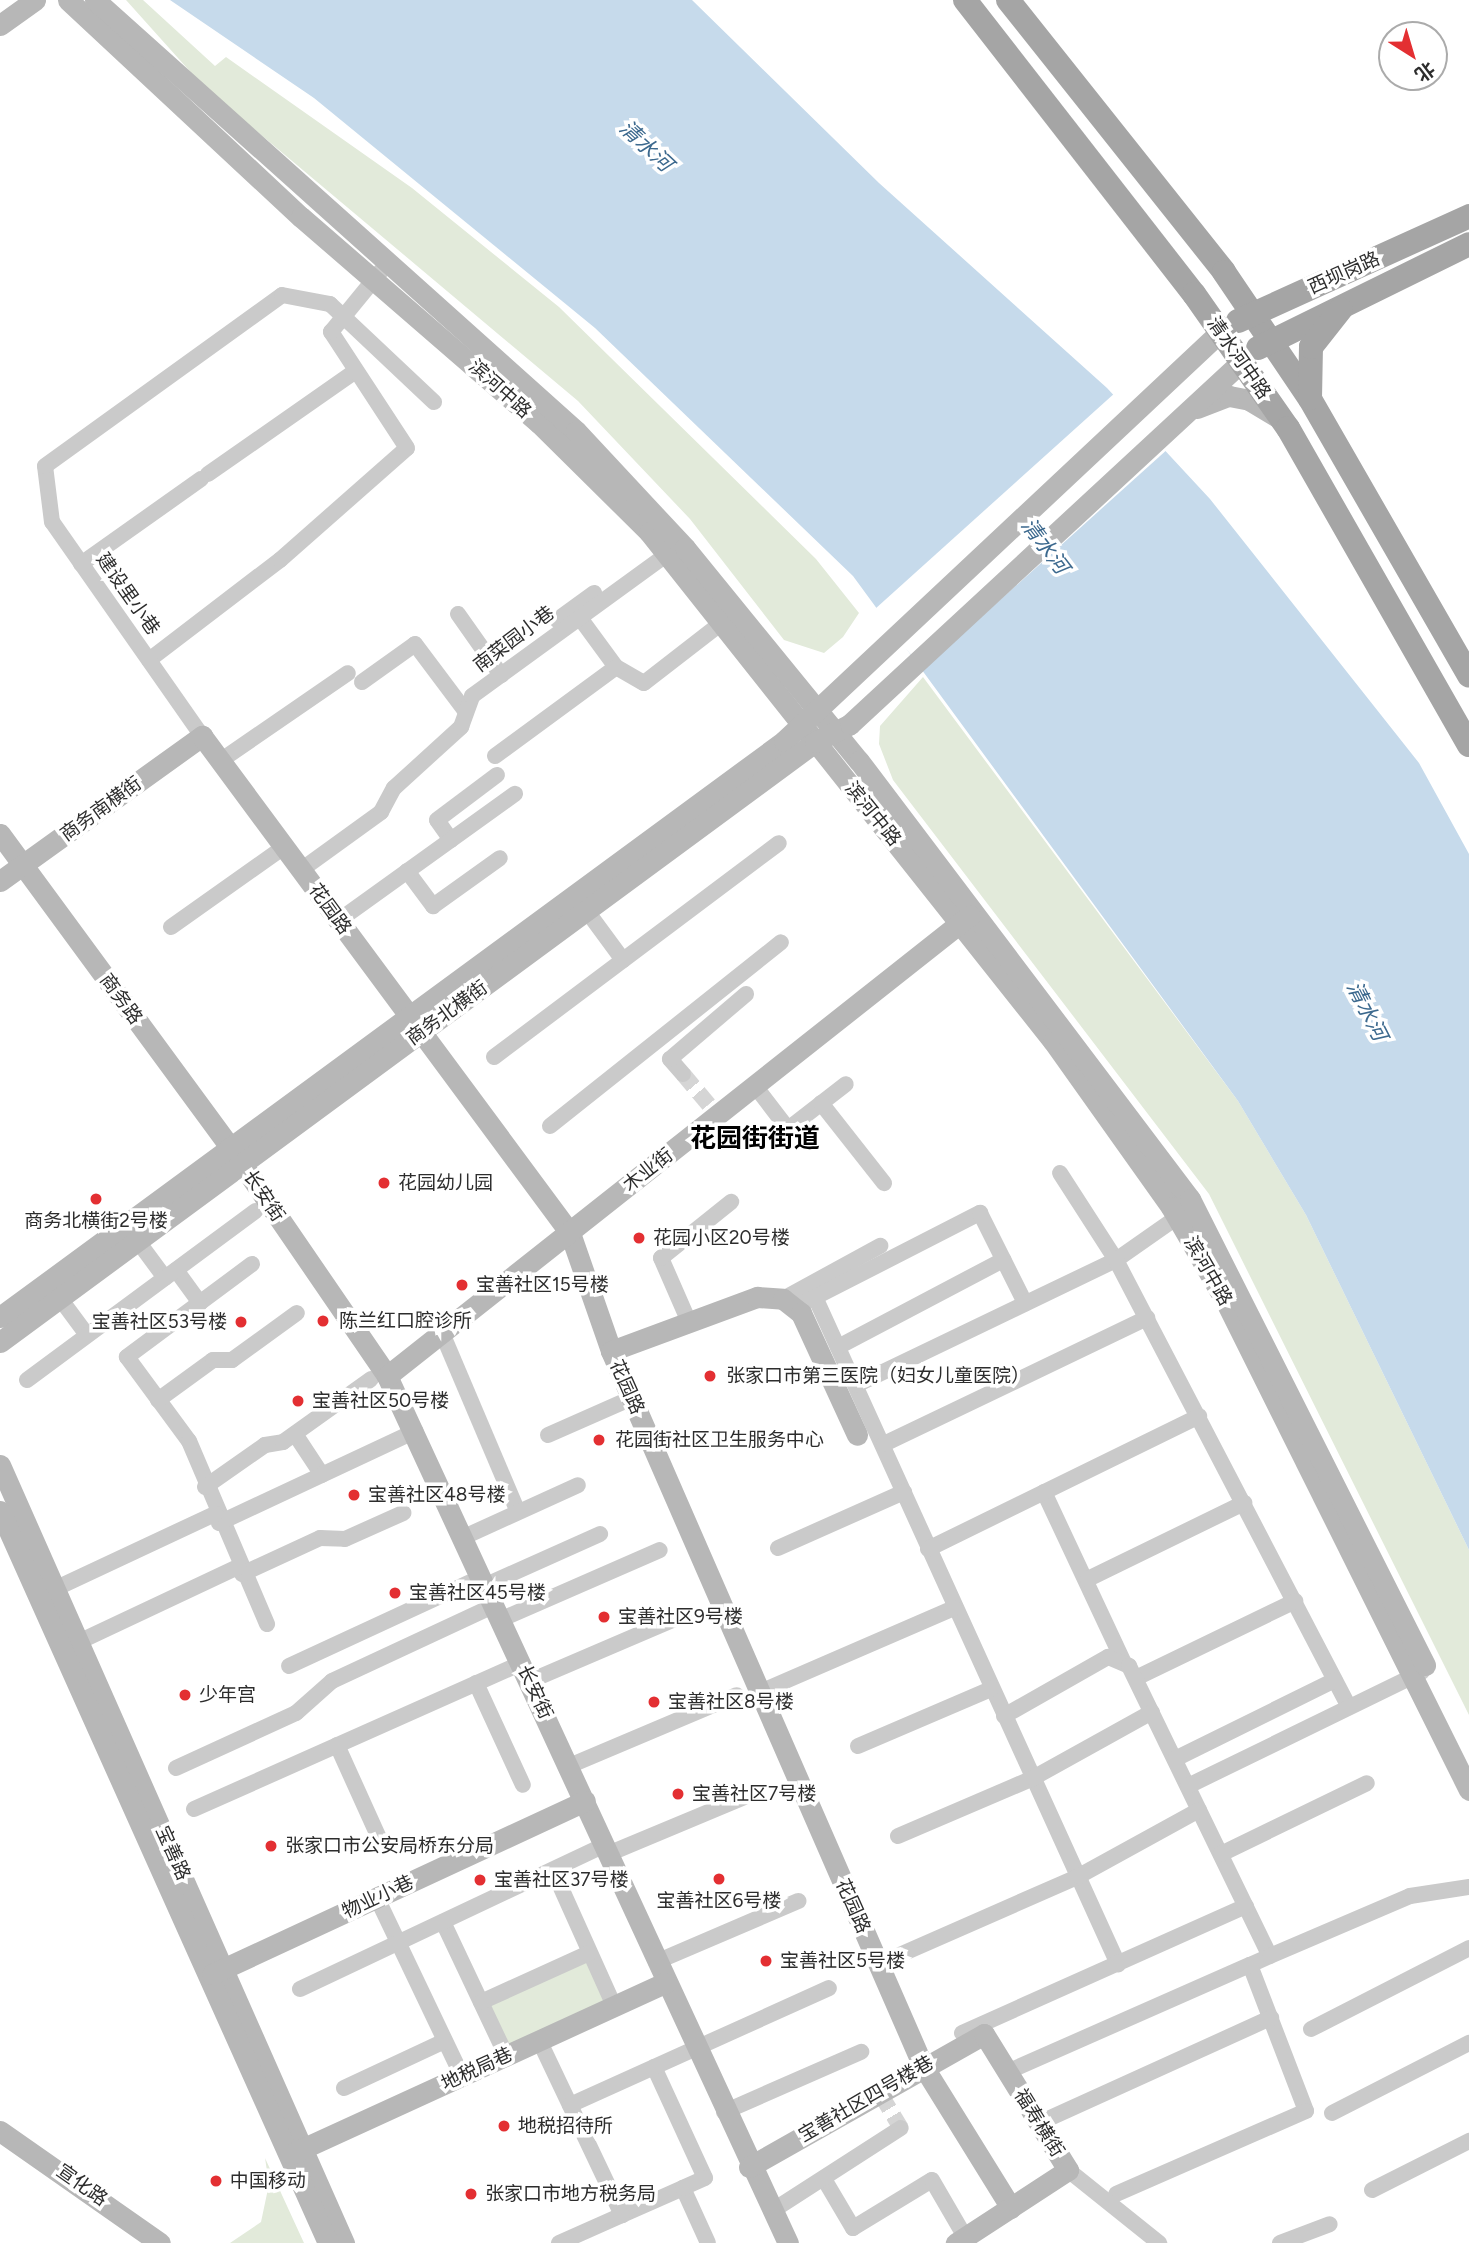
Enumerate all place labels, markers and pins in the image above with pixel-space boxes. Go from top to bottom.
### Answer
place label: 花园幼儿园 [398,1172,493,1194]
marker: 花园幼儿园 [376,1175,392,1191]
marker: 商务北横街2号楼 [88,1191,104,1207]
place label: 商务北横街2号楼 [24,1210,168,1232]
place label: 花园小区20号楼 [653,1227,790,1249]
marker: 花园小区20号楼 [631,1230,647,1246]
place label: 宝善社区15号楼 [476,1274,609,1296]
marker: 宝善社区15号楼 [454,1277,470,1293]
place label: 陈兰红口腔诊所 [339,1310,472,1332]
place label: 宝善社区53号楼 [92,1311,227,1333]
marker: 陈兰红口腔诊所 [313,1311,333,1331]
marker: 宝善社区53号楼 [233,1314,249,1330]
place label: 张家口市第三医院（妇女儿童医院） [726,1365,1030,1387]
marker: 张家口市第三医院（妇女儿童医院） [700,1366,720,1386]
place label: 宝善社区50号楼 [312,1390,449,1412]
marker: 宝善社区50号楼 [290,1393,306,1409]
place label: 花园街社区卫生服务中心 [615,1429,824,1451]
marker: 花园街社区卫生服务中心 [589,1430,609,1450]
place label: 宝善社区48号楼 [368,1484,505,1506]
marker: 宝善社区48号楼 [346,1487,362,1503]
place label: 宝善社区45号楼 [409,1582,546,1604]
marker: 宝善社区45号楼 [387,1585,403,1601]
place label: 宝善社区9号楼 [618,1606,743,1628]
marker: 宝善社区9号楼 [596,1609,612,1625]
place label: 少年宫 [199,1684,256,1706]
marker: 少年宫 [177,1687,193,1703]
place label: 宝善社区8号楼 [668,1691,794,1713]
marker: 宝善社区8号楼 [646,1694,662,1710]
place label: 宝善社区7号楼 [692,1783,816,1805]
marker: 宝善社区7号楼 [670,1786,686,1802]
place label: 张家口市公安局桥东分局 [285,1835,494,1857]
marker: 张家口市公安局桥东分局 [263,1838,279,1854]
place label: 宝善社区37号楼 [494,1869,629,1891]
marker: 宝善社区6号楼 [711,1871,727,1887]
marker: 宝善社区37号楼 [472,1872,488,1888]
place label: 宝善社区6号楼 [657,1890,781,1912]
place label: 宝善社区5号楼 [780,1950,905,1972]
marker: 宝善社区5号楼 [758,1953,774,1969]
place label: 地税招待所 [518,2115,613,2137]
marker: 地税招待所 [496,2118,512,2134]
place label: 中国移动 [230,2170,306,2192]
marker: 中国移动 [208,2173,224,2189]
place label: 张家口市地方税务局 [485,2183,656,2205]
marker: 张家口市地方税务局 [463,2186,479,2202]

